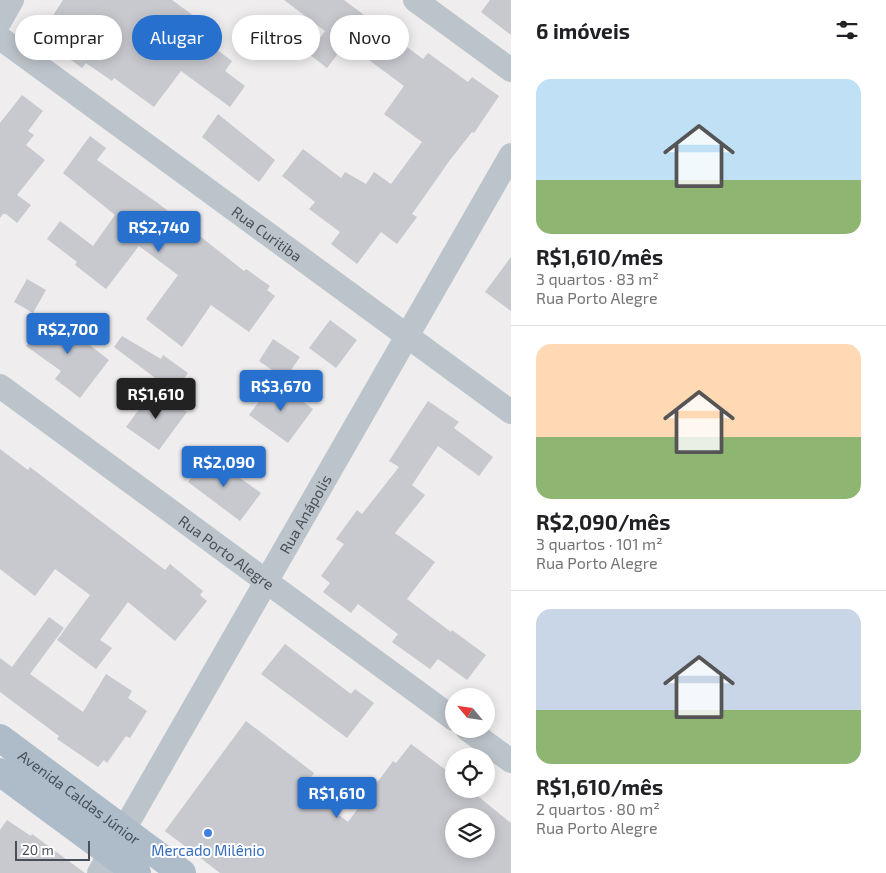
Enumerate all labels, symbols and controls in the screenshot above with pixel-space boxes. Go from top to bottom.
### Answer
chip: Comprar [15,15,122,60]
chip: Alugar [132,15,222,60]
chip: Filtros [232,15,320,60]
chip: Novo [330,15,409,60]
icon: filters [833,16,861,44]
text: 6 imóveis [536,18,630,43]
icon: home [654,111,744,201]
street label: Rua Curitiba [228,202,306,265]
pin: R$2,740 [113,210,205,253]
text: R$2,740 [128,217,190,236]
text: R$1,610/mês [536,244,663,269]
text: 3 quartos · 83 m² [536,269,659,288]
text: Rua Porto Alegre [536,288,658,307]
pin: R$2,700 [22,312,114,355]
text: R$2,700 [38,319,98,338]
pin: R$3,670 [235,370,327,412]
text: R$3,670 [251,376,311,395]
icon: home [654,377,744,467]
pin: R$1,610 [110,378,202,420]
text: R$1,610 [128,384,184,403]
pin: R$2,090 [178,446,270,488]
text: R$2,090 [193,452,255,471]
street label: Rua Anápolis [275,471,335,557]
text: R$2,090/mês [536,509,670,534]
street label: Rua Porto Alegre [175,511,278,593]
text: 3 quartos · 101 m² [536,534,663,553]
text: Rua Porto Alegre [536,553,658,572]
icon: home [654,642,744,732]
north arrow [445,688,495,738]
map controls [445,688,495,858]
street label: Avenida Caldas Júnior [15,746,144,848]
button: locate [445,748,495,798]
text: R$1,610/mês [536,774,663,799]
pin: R$1,610 [291,776,383,819]
text: R$1,610 [309,783,365,802]
text: 2 quartos · 80 m² [536,799,660,818]
button: layers [445,808,495,858]
text: Rua Porto Alegre [536,818,658,837]
marker: Mercado Milênio [202,827,214,839]
scale bar [15,838,90,861]
text: 20 m [22,841,54,858]
place label: Mercado Milênio [151,841,265,859]

